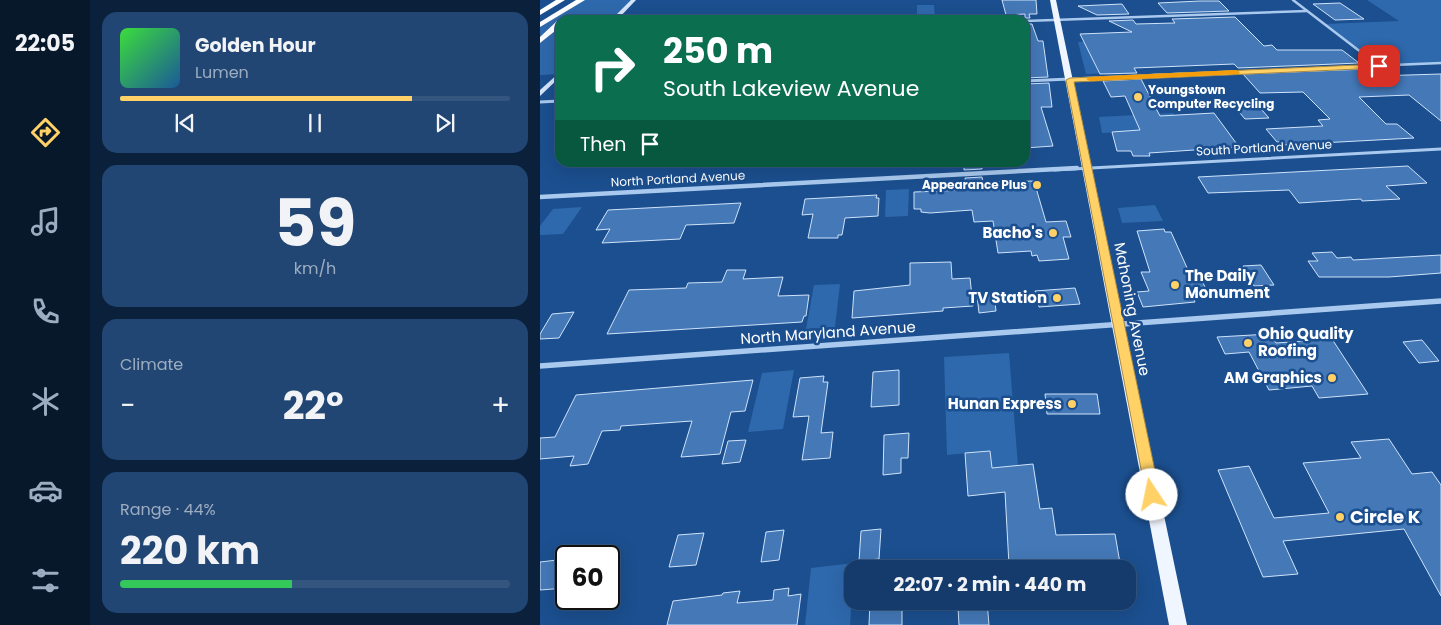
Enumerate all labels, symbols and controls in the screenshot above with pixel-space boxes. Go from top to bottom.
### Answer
text: 250 m [663,26,773,75]
text: 22:05 [15,28,75,59]
text: Golden Hour [195,32,316,59]
icon: right [580,35,645,100]
pin [1358,45,1400,87]
icon: arrive [1365,52,1393,80]
text: Lumen [195,61,249,84]
text: South Lakeview Avenue [663,73,919,104]
place label: Youngstown Computer Recycling [1148,81,1274,112]
marker: Youngstown Computer Recycling [1132,91,1144,103]
icon: previous [171,109,199,137]
icon: pause [301,109,329,137]
icon: next [431,109,459,137]
icon: directions [28,115,63,150]
icon: arrive [636,130,664,158]
text: Then [580,131,626,158]
street label: South Portland Avenue [1195,135,1332,160]
street label: North Portland Avenue [610,166,746,191]
place label: Appearance Plus [922,176,1027,193]
text: 59 [274,178,356,269]
marker: Appearance Plus [1031,179,1043,191]
icon: music [28,204,63,239]
place label: Bacho's [983,222,1043,243]
marker: Bacho's [1047,227,1059,239]
street label: Mahoning Avenue [1109,240,1156,377]
text: km/h [294,257,336,280]
place label: The Daily Monument [1185,265,1270,303]
marker: The Daily Monument [1169,279,1181,291]
place label: TV Station [968,287,1047,308]
marker: TV Station [1051,292,1063,304]
icon: phone [28,294,63,329]
street label: North Maryland Avenue [740,316,916,349]
place label: Ohio Quality Roofing [1258,323,1354,361]
marker: Ohio Quality Roofing [1242,337,1254,349]
text: Climate [120,353,183,376]
place label: AM Graphics [1224,367,1322,388]
marker: AM Graphics [1326,372,1338,384]
text: 22° [283,379,344,432]
icon: climate [28,384,63,419]
text: − [120,386,135,425]
text: + [491,386,510,425]
place label: Hunan Express [948,393,1062,414]
marker: Hunan Express [1066,398,1078,410]
position arrow [1125,468,1177,520]
icon: car [28,473,63,508]
text: Range · 44% [120,498,216,521]
place label: Circle K [1350,504,1421,529]
marker: Circle K [1334,511,1346,523]
text: 220 km [120,524,260,577]
speed limit sign: 60 [555,545,620,610]
icon: filters [28,563,63,598]
text: 22:07 · 2 min · 440 m [894,571,1086,598]

